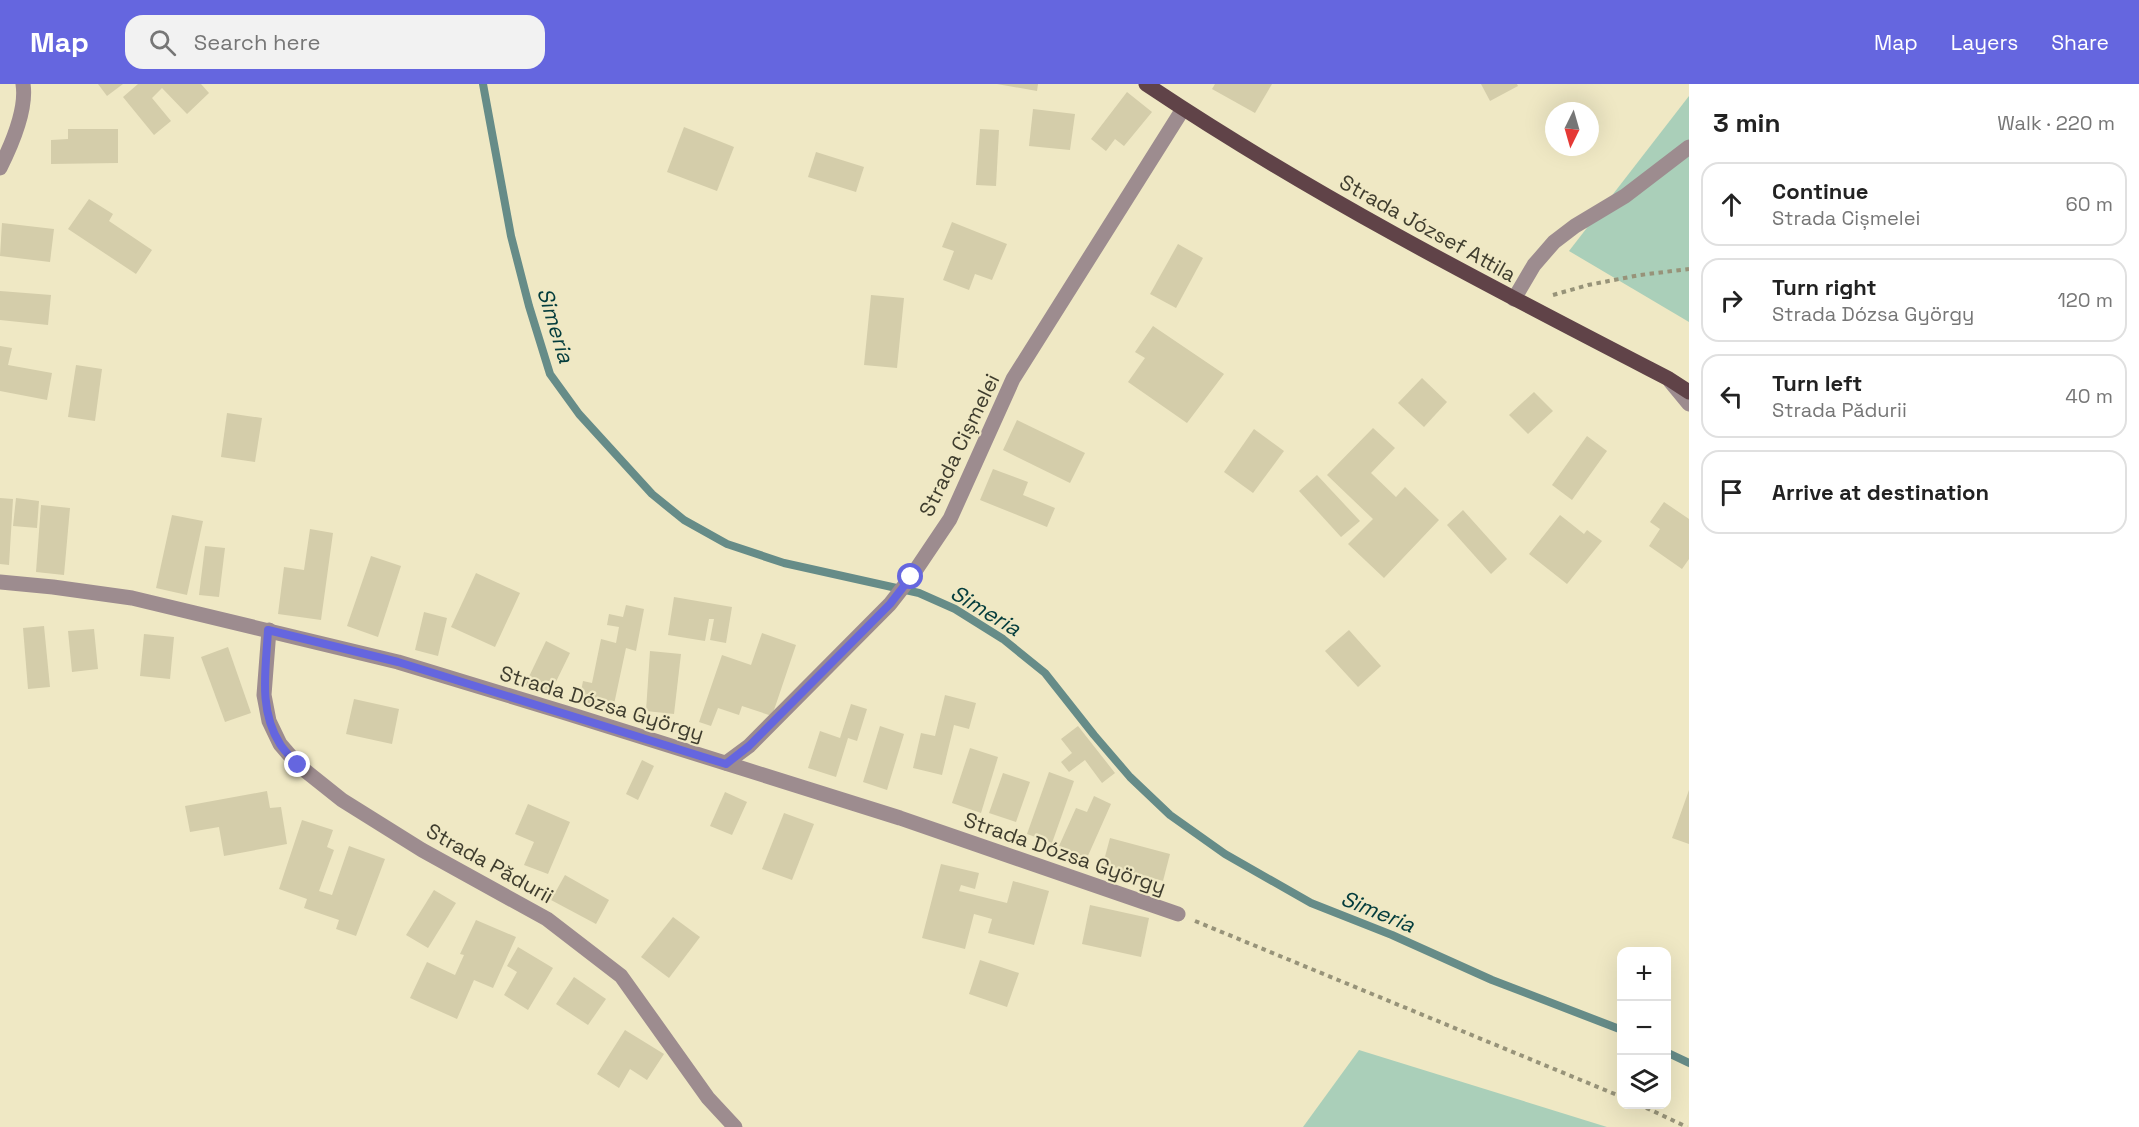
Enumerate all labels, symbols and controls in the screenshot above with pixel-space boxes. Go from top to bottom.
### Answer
search box [125,15,545,69]
text: Map [30,24,89,60]
icon: search [146,26,179,59]
text: Search here [194,28,321,56]
text: Map [1874,29,1918,56]
text: Layers [1951,29,2018,56]
text: Share [2051,29,2109,56]
north arrow [1545,102,1599,156]
text: 3 min [1713,106,1781,140]
text: Walk · 220 m [1997,110,2115,136]
street label: Strada József Attila [1335,168,1521,288]
text: Continue [1772,177,1868,205]
icon: ahead [1715,188,1748,221]
text: 60 m [2066,191,2113,217]
text: Strada Cișmelei [1772,205,1920,231]
text: Turn right [1772,273,1877,301]
water label: Simeria [531,284,581,366]
icon: right [1715,284,1748,317]
text: 120 m [2057,287,2113,313]
text: Strada Dózsa György [1772,301,1974,327]
street label: Strada Cișmelei [913,369,1005,521]
text: Turn left [1772,369,1862,397]
icon: left [1715,380,1748,413]
text: 40 m [2065,383,2113,409]
text: Strada Pădurii [1772,397,1907,423]
icon: arrive [1715,476,1748,509]
text: Arrive at destination [1772,478,1989,506]
route start [897,563,923,589]
water label: Simeria [946,578,1027,642]
street label: Strada Dózsa György [497,659,707,747]
route end [284,751,310,777]
street label: Strada Dózsa György [960,806,1170,900]
street label: Strada Pădurii [422,817,558,909]
water label: Simeria [1337,884,1419,939]
map controls [1617,947,1671,1109]
button: + [1617,947,1671,1001]
button: − [1617,1001,1671,1055]
button: layers [1617,1055,1671,1109]

